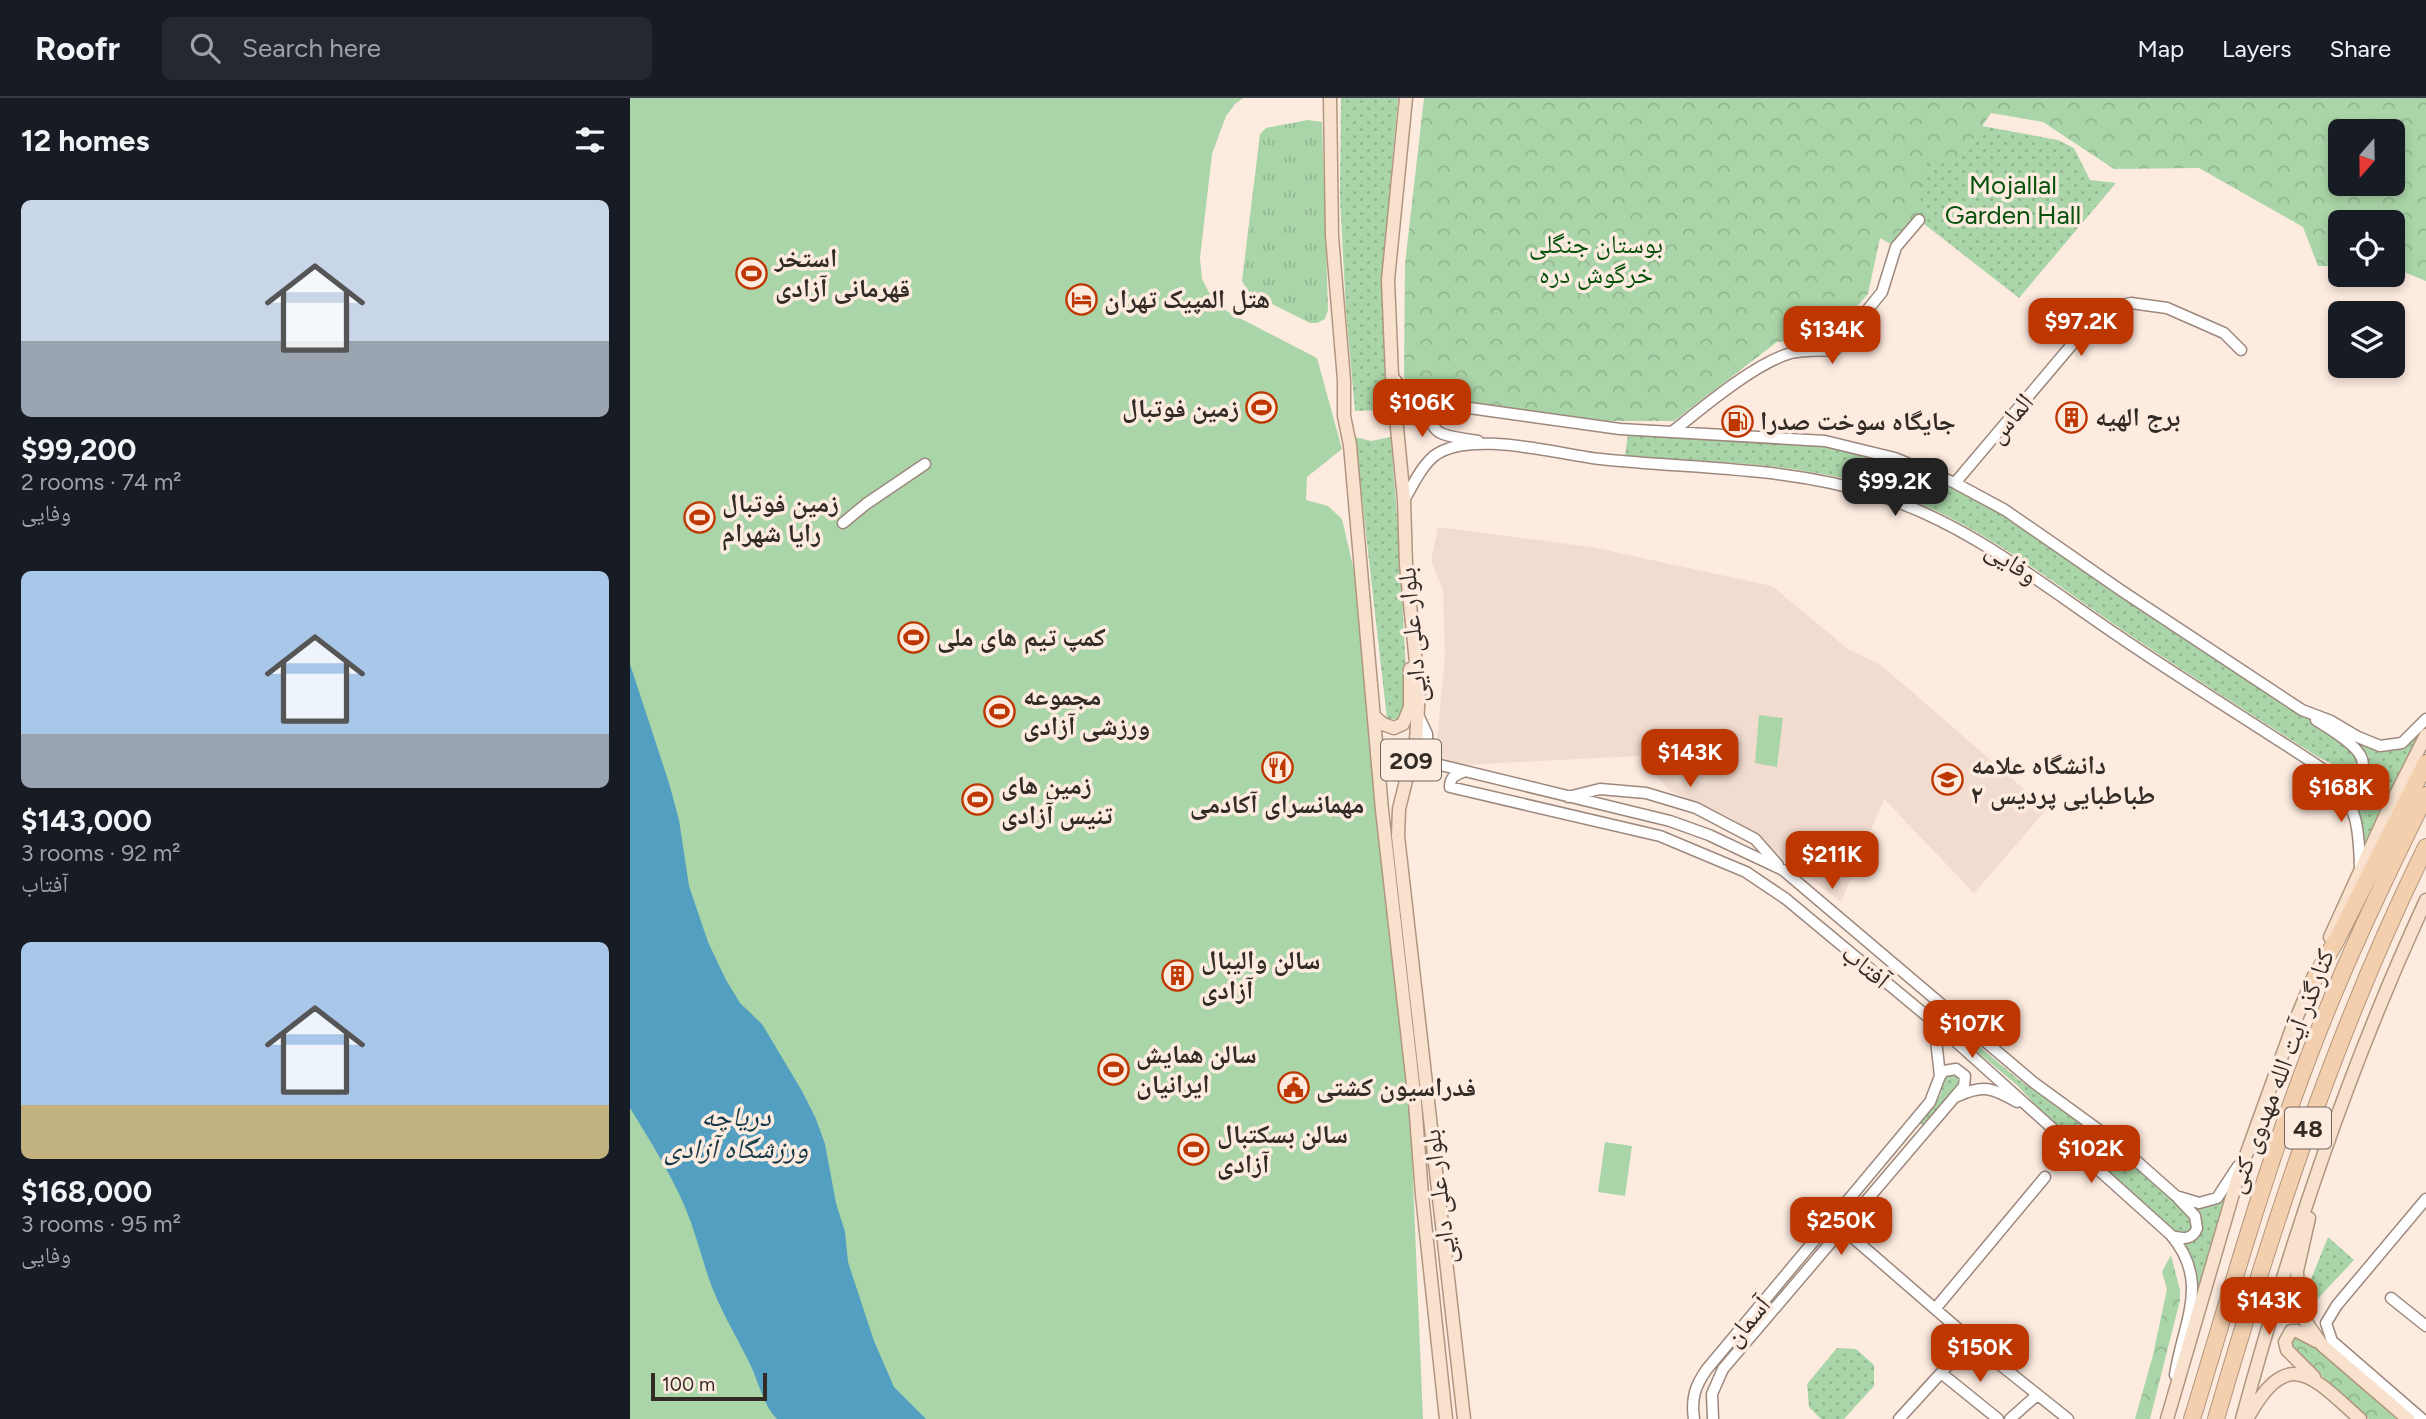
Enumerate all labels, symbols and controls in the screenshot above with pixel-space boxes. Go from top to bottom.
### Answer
search box [162,17,652,80]
text: Roofr [35,29,120,68]
icon: search [186,29,224,67]
text: Search here [242,32,381,64]
text: Map [2137,34,2184,63]
text: Layers [2222,34,2291,63]
text: Share [2329,34,2391,63]
north arrow [2328,119,2404,196]
map controls [2328,119,2405,378]
icon: filters [571,121,609,159]
text: 12 homes [21,122,149,159]
park label: Mojallal Garden Hall [1945,169,2081,231]
button: locate [2328,210,2405,287]
park label: بوستان جنگلی خرگوش دره [1529,228,1663,290]
place label: استخر قهرمانی آزادی [774,242,910,304]
icon: home [252,245,378,371]
sports icon: استخر قهرمانی آزادی [735,256,769,290]
hotel icon: هتل المپیک تهران [1064,282,1098,316]
place label: هتل المپیک تهران [1104,283,1270,315]
pin: $97.2K [2024,299,2138,358]
button: layers [2328,301,2405,378]
pin: $134K [1783,306,1881,366]
text: $97.2K [2044,307,2118,335]
text: $134K [1799,315,1865,343]
pin: $106K [1373,380,1471,439]
street label: الماس [1980,387,2040,449]
text: $106K [1389,388,1455,416]
sports icon: زمین فوتبال [1245,391,1279,425]
place label: زمین فوتبال [1122,392,1239,424]
building icon: برج الهیه [2055,400,2089,434]
place label: برج الهیه [2095,401,2180,433]
fuel station icon: جایگاه سوخت صدرا [1720,404,1754,438]
place label: جایگاه سوخت صدرا [1760,405,1956,437]
text: $99,200 [21,431,136,468]
pin: $99.2K [1838,458,1952,518]
text: $99.2K [1858,467,1932,495]
text: 2 rooms · 74 m² [21,468,182,496]
place label: زمین فوتبال رایا شهرام [722,487,839,551]
text: وفایی [21,499,71,527]
sports icon: زمین فوتبال رایا شهرام [682,501,716,535]
street label: وفایی [1980,533,2044,591]
street label: بلوار علی دایی [1390,566,1434,704]
icon: home [252,616,378,742]
sports icon: کمپ تیم های ملی [897,620,931,654]
place label: کمپ تیم های ملی [937,621,1106,655]
place label: مجموعه ورزشی آزادی [1023,680,1150,742]
sports icon: مجموعه ورزشی آزادی [983,694,1017,728]
pin: $143K [1641,730,1739,789]
text: $143K [1657,738,1723,766]
road number: 209 [1381,740,1441,780]
place label: دانشگاه علامه طباطبایی پردیس ۲ [1971,749,2156,811]
restaurant icon: مهمانسرای آکادمی [1260,751,1294,785]
school or university icon: دانشگاه علامه طباطبایی پردیس ۲ [1931,763,1965,797]
pin: $168K [2292,764,2390,824]
place label: زمین های تنیس آزادی [1001,769,1113,831]
text: $168K [2308,773,2374,801]
sports icon: زمین های تنیس آزادی [961,783,995,817]
place label: مهمانسرای آکادمی [1190,788,1364,820]
text: $143,000 [21,802,152,839]
pin: $211K [1783,832,1881,891]
text: 3 rooms · 92 m² [21,839,181,867]
text: $211K [1802,840,1862,868]
text: آفتاب [21,870,68,898]
street label: آفتاب [1835,937,1898,996]
place label: سالن والیبال آزادی [1201,944,1320,1006]
street label: کنارگذر آیت الله مهدوی کنی [2219,944,2341,1197]
building icon: سالن والیبال آزادی [1161,958,1195,992]
icon: home [252,987,378,1113]
pin: $107K [1923,1000,2021,1060]
text: $107K [1939,1009,2005,1037]
place label: سالن همایش ایرانیان [1136,1038,1257,1100]
sports icon: سالن همایش ایرانیان [1096,1052,1130,1086]
public building icon: فدراسیون کشتی [1276,1070,1310,1104]
place label: فدراسیون کشتی [1316,1071,1476,1103]
water label: دریاچه ورزشگاه آزادی [664,1099,808,1166]
road number: 48 [2285,1108,2331,1148]
place label: سالن بسکتبال آزادی [1217,1118,1348,1180]
pin: $102K [2042,1126,2140,1185]
street label: بلوار علی دایی [1415,1128,1463,1266]
sports icon: سالن بسکتبال آزادی [1177,1132,1211,1166]
text: $102K [2058,1134,2124,1162]
text: $168,000 [21,1173,152,1210]
pin: $250K [1792,1198,1890,1257]
text: $250K [1806,1206,1876,1234]
text: 3 rooms · 95 m² [21,1210,181,1238]
text: وفایی [21,1241,71,1269]
pin: $143K [2220,1278,2318,1337]
text: $143K [2236,1286,2302,1314]
street label: آسمان [1717,1288,1778,1353]
pin: $150K [1931,1324,2029,1384]
text: $150K [1947,1333,2013,1361]
scale bar [651,1370,766,1402]
text: 100 m [662,1373,715,1396]

